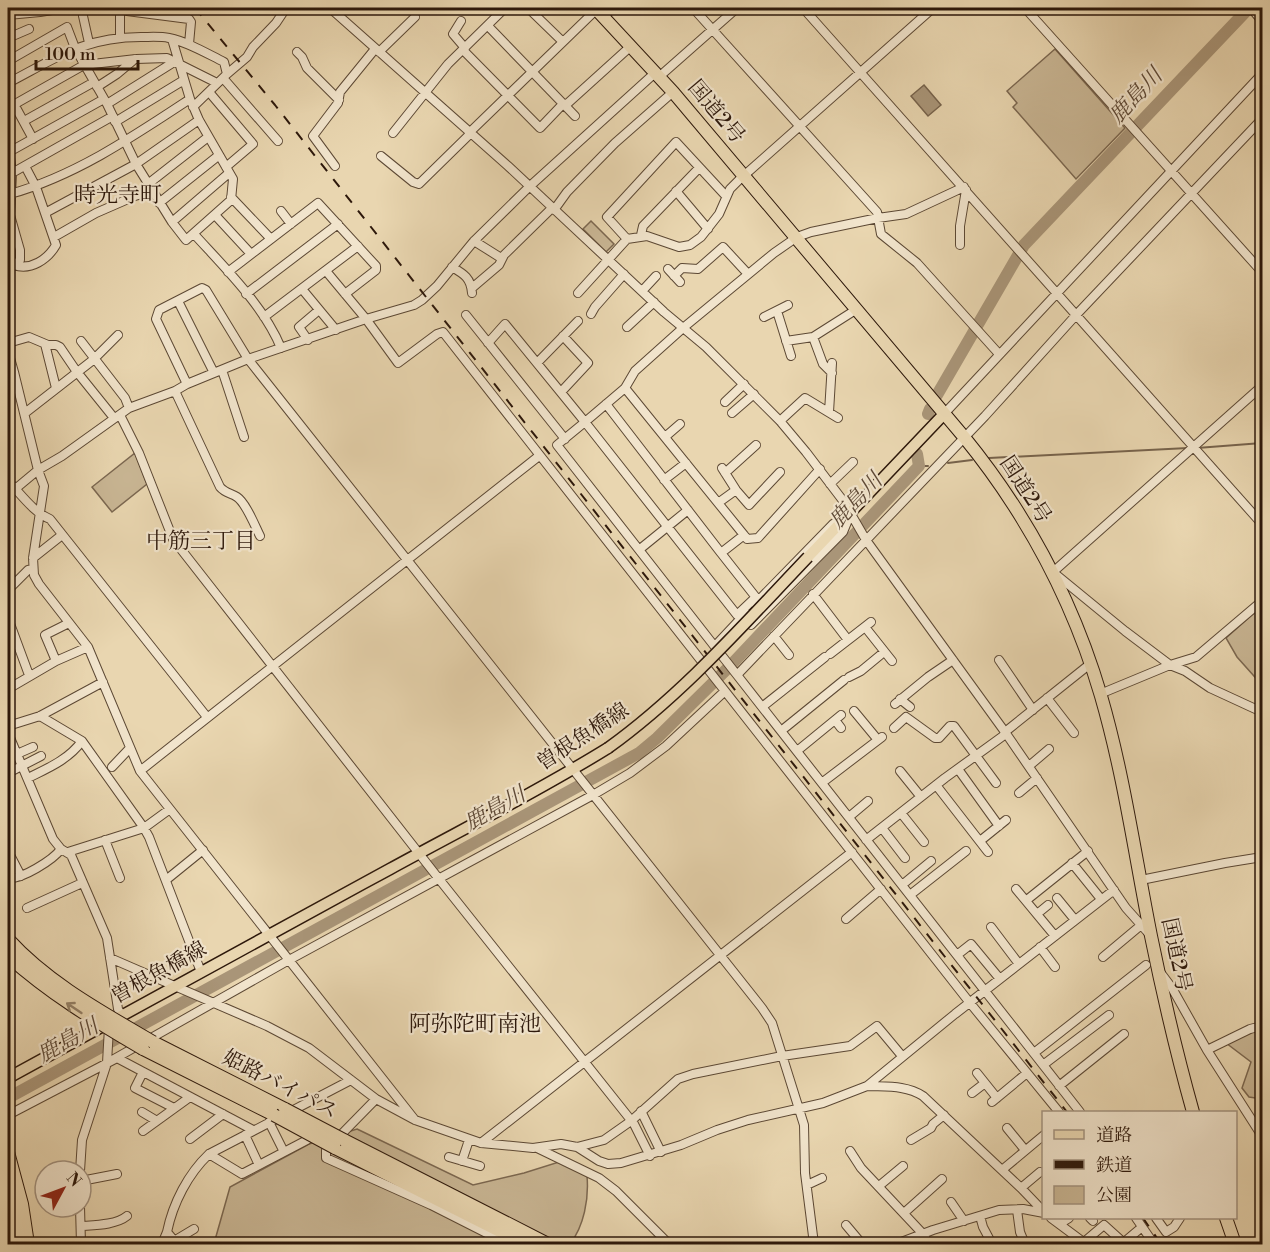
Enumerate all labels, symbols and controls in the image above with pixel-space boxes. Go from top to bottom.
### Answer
scale bar [36,33,138,71]
text: 100 m [45,43,96,66]
water label: 鹿島川 [1104,61,1170,129]
street label: 国道2号 [682,75,750,149]
district label: 時光寺町 [74,182,162,209]
street label: 国道2号 [994,451,1056,529]
water label: 鹿島川 [824,466,890,534]
district label: 中筋三丁目 [146,528,256,555]
street label: 曽根魚橋線 [532,698,634,776]
water label: 鹿島川 [460,780,532,837]
street label: 国道2号 [1155,916,1197,994]
street label: 曽根魚橋線 [107,936,211,1010]
one-way arrow [67,1002,83,1014]
district label: 阿弥陀町南池 [409,1011,541,1038]
water label: 鹿島川 [33,1012,105,1069]
street label: 姫路バイパス [218,1045,342,1125]
legend [1042,1111,1237,1219]
text: 道路 [1096,1124,1132,1147]
text: 鉄道 [1096,1154,1132,1177]
north arrow [33,1159,93,1219]
text: N [62,1168,85,1191]
text: 公園 [1096,1184,1132,1207]

